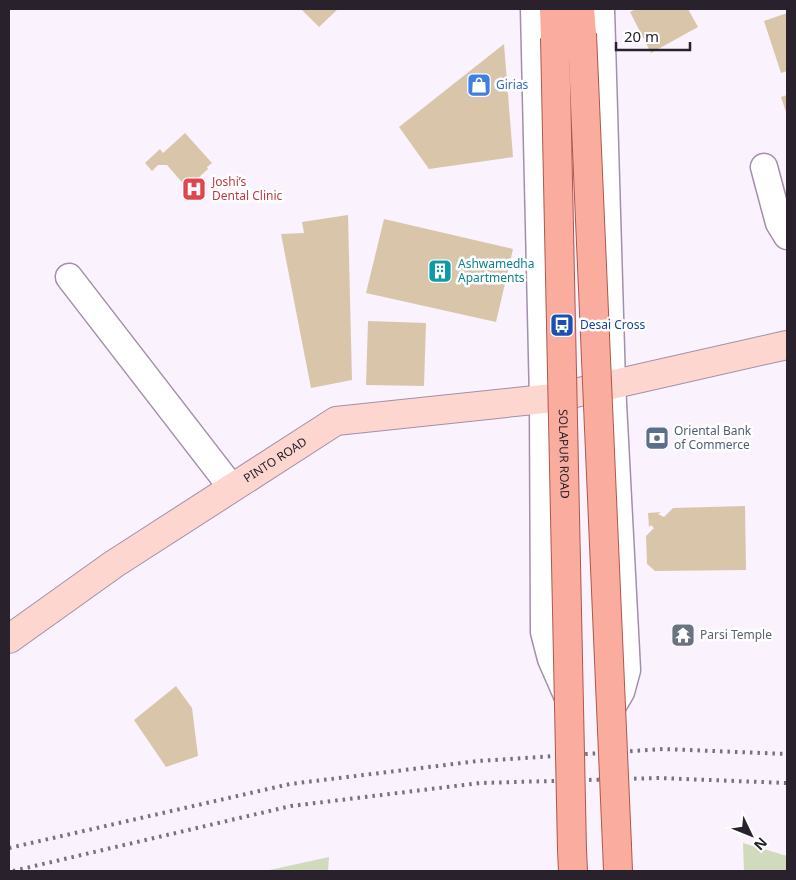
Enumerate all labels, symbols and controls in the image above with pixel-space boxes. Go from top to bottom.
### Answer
scale bar [616,20,690,52]
text: 20 m [624,26,659,46]
shop icon: Girias [466,72,492,98]
place label: Girias [496,76,529,93]
place label: Joshi’s Dental Clinic [211,173,283,204]
hospital icon: Joshi’s Dental Clinic [181,176,207,202]
place label: Ashwamedha Apartments [458,255,535,286]
building icon: Ashwamedha Apartments [427,258,453,284]
bus stop icon: Desai Cross [549,312,575,338]
place label: Desai Cross [580,316,646,333]
street label: SOLAPUR ROAD [555,409,574,499]
place label: Oriental Bank of Commerce [674,422,752,453]
bank icon: Oriental Bank of Commerce [644,425,670,451]
street label: PINTO ROAD [240,433,310,486]
temple icon: Parsi Temple [670,622,696,648]
place label: Parsi Temple [700,626,772,643]
north arrow [726,810,776,860]
text: N [750,834,772,855]

